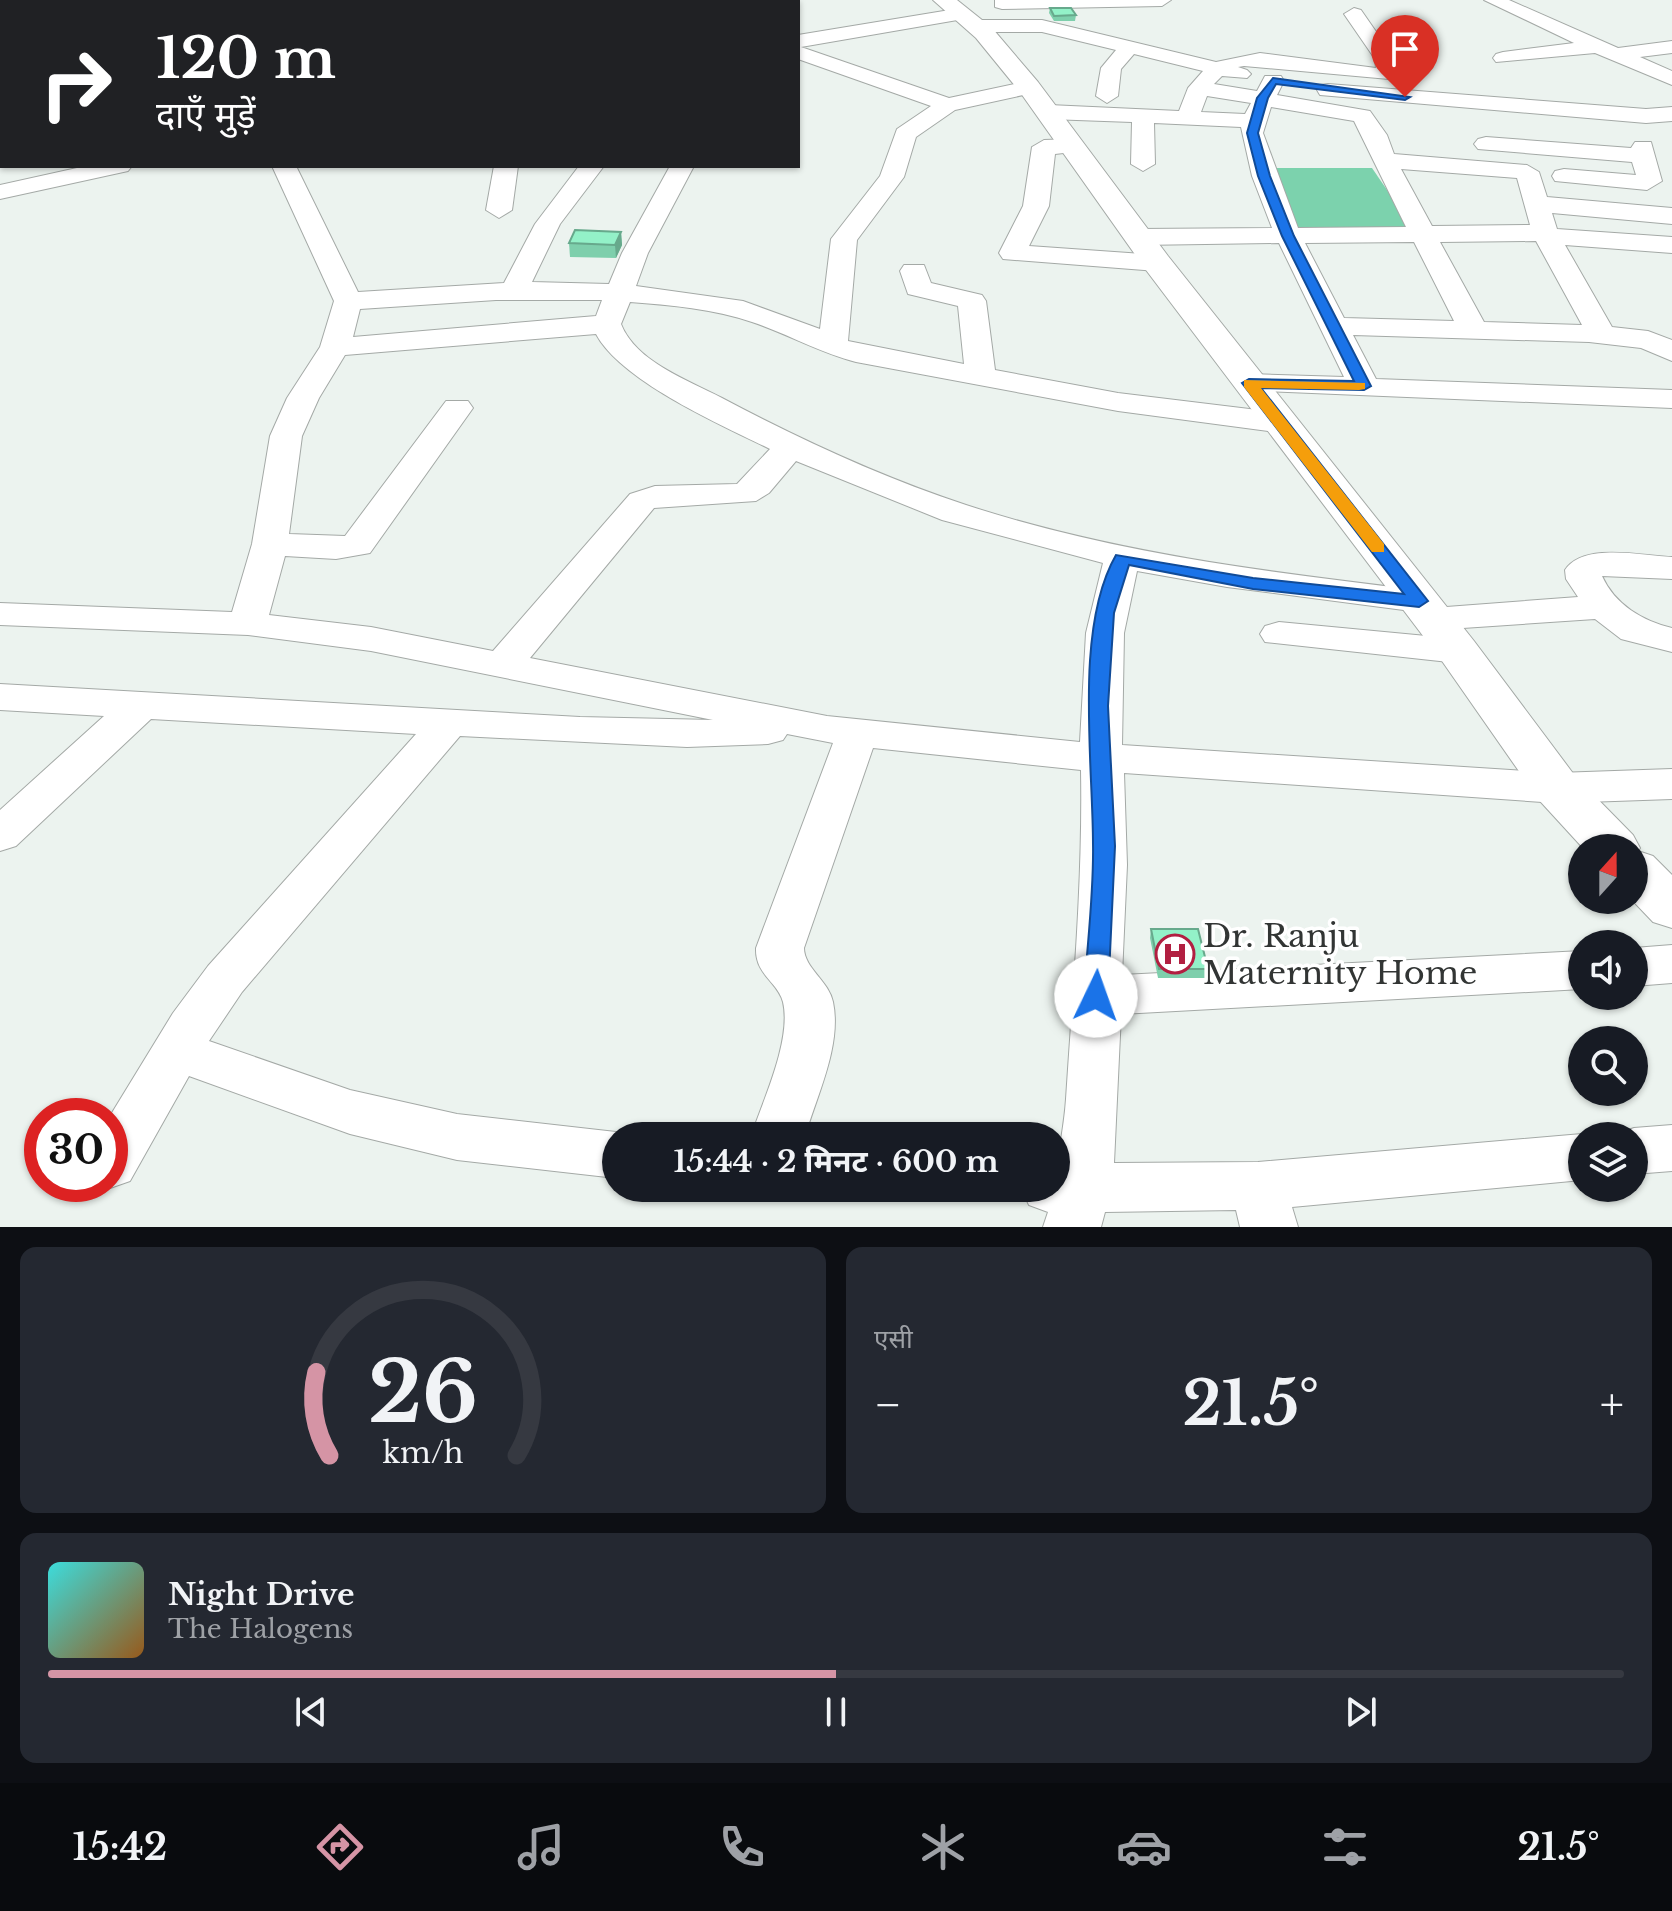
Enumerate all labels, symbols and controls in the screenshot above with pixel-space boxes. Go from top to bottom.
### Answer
pin [1371,15,1439,97]
text: 120 m [156,24,336,93]
icon: arrive [1383,27,1427,71]
icon: right [24,32,128,136]
text: दाएँ मुड़ें [156,93,255,138]
north arrow [1568,834,1648,914]
map controls [1568,834,1648,1202]
place label: Dr. Ranju Maternity Home [1203,916,1477,993]
button: sound [1568,930,1648,1010]
hospital icon: Dr. Ranju Maternity Home [1154,933,1196,975]
position arrow [1054,954,1138,1038]
button: search [1568,1026,1648,1106]
speed limit sign: 30 [24,1098,128,1202]
button: layers [1568,1122,1648,1202]
text: 15:44 · 2 मिनट · 600 m [673,1143,999,1180]
text: एसी [874,1323,913,1355]
text: 26 [368,1341,478,1444]
text: 21.5° [1183,1367,1319,1441]
text: − [874,1377,902,1432]
text: + [1600,1377,1624,1432]
text: km/h [382,1435,464,1471]
text: Night Drive [168,1576,354,1613]
text: The Halogens [168,1613,353,1645]
icon: previous [289,1690,333,1734]
icon: pause [814,1690,858,1734]
icon: next [1339,1690,1383,1734]
icon: directions [312,1819,368,1875]
icon: music [513,1819,569,1875]
icon: phone [714,1819,770,1875]
icon: climate [915,1819,971,1875]
icon: car [1116,1819,1172,1875]
icon: filters [1317,1819,1373,1875]
text: 15:42 [72,1825,167,1870]
text: 21.5° [1518,1825,1600,1870]

